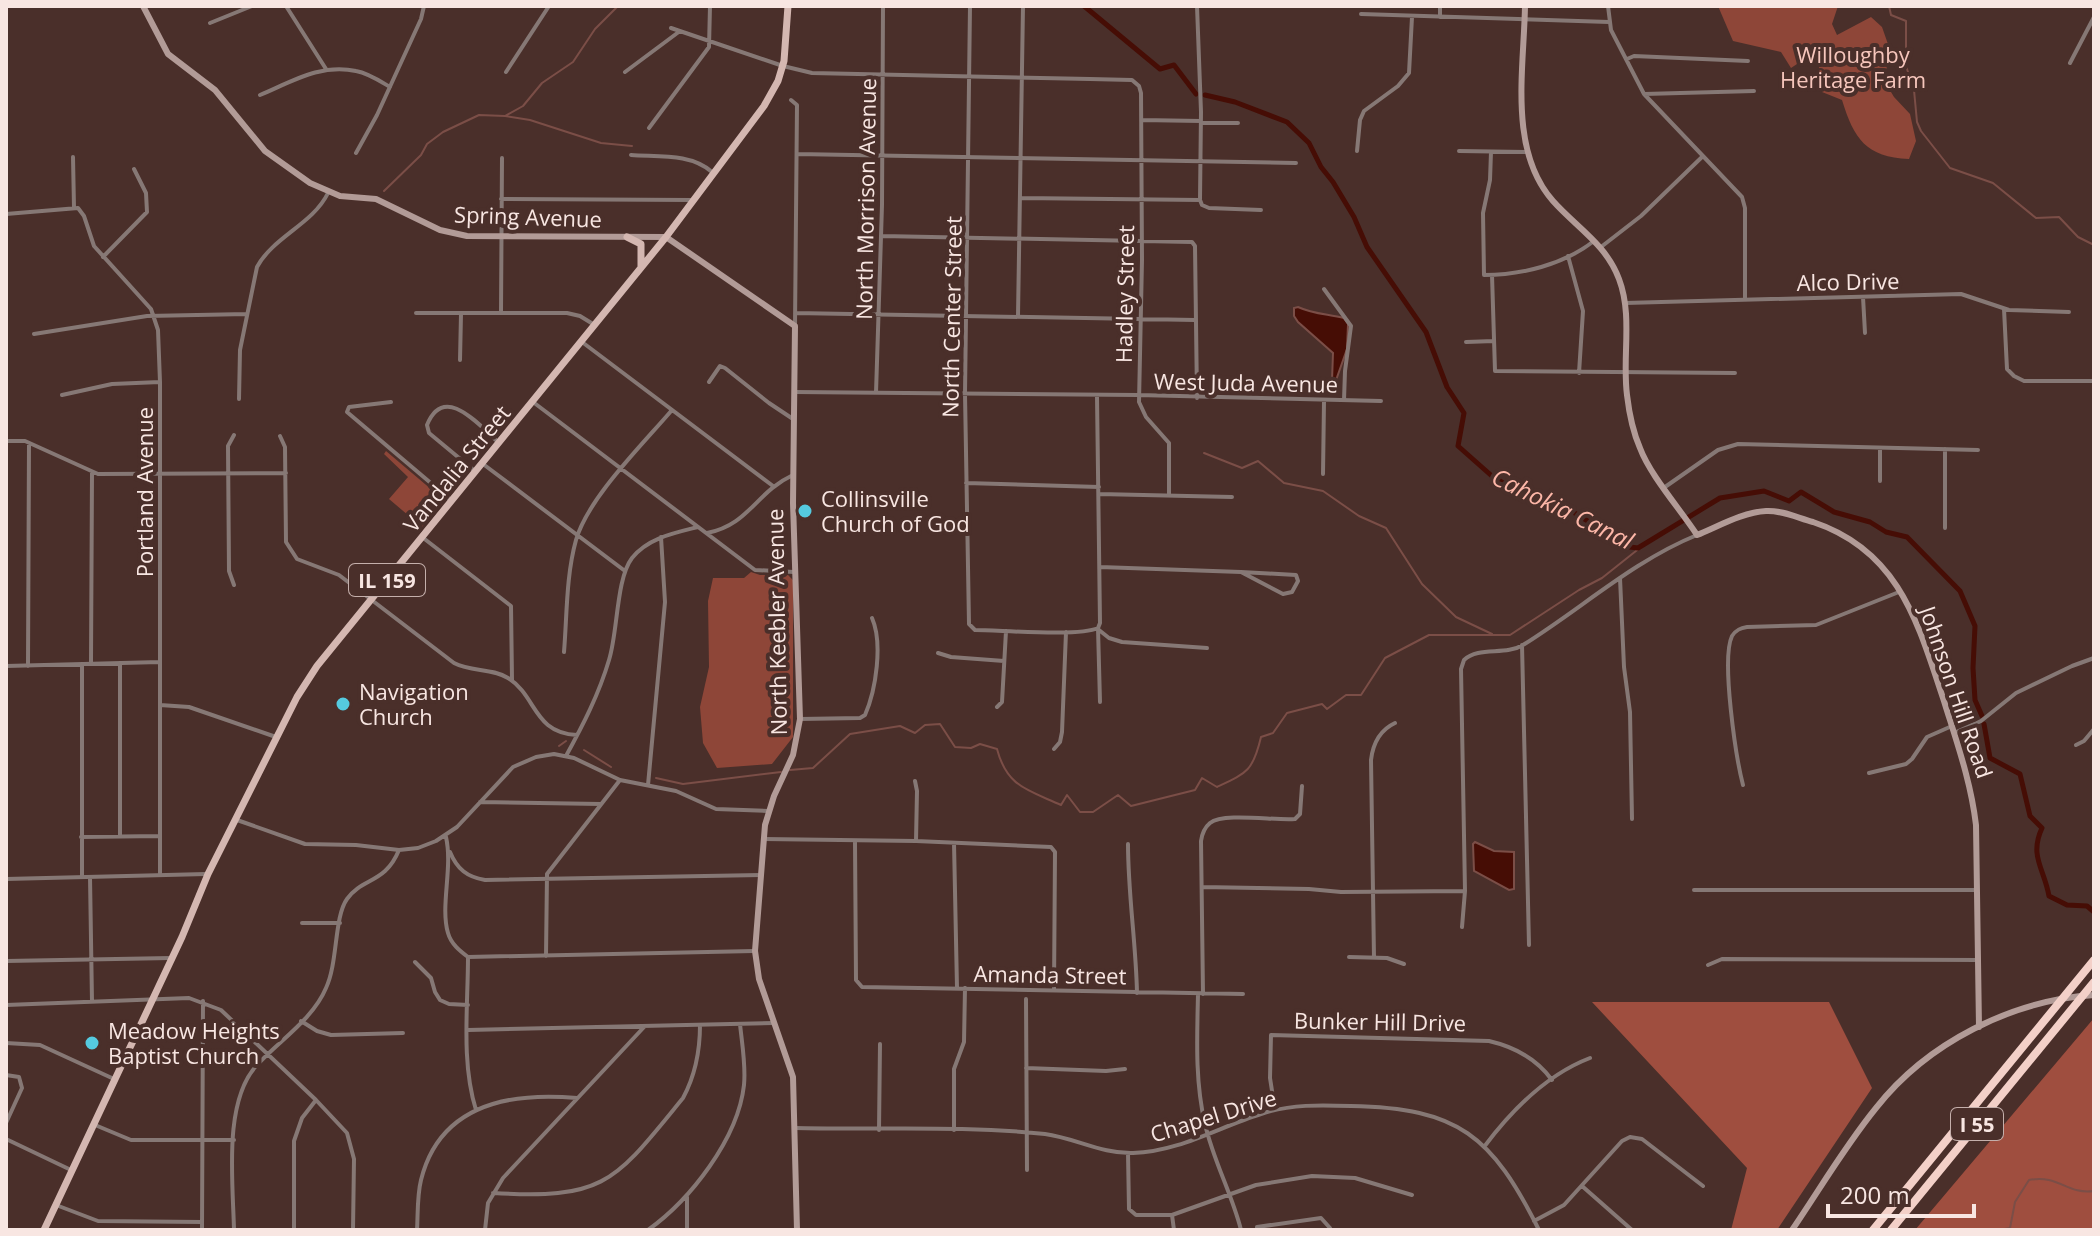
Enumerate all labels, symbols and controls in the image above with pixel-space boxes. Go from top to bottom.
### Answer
park label: Willoughby Heritage Farm [1780,39,1926,94]
street label: North Morrison Avenue [848,78,882,320]
street label: Spring Avenue [454,198,602,234]
street label: North Center Street [934,216,968,418]
street label: Hadley Street [1108,225,1140,363]
street label: Alco Drive [1796,265,1900,297]
street label: West Juda Avenue [1154,365,1338,399]
street label: Vandalia Street [396,398,517,538]
street label: Portland Avenue [129,407,159,577]
water label: Cahokia Canal [1487,459,1640,557]
place label: Collinsville Church of God [821,483,970,538]
marker: Collinsville Church of God [796,502,814,520]
street label: North Keebler Avenue [759,508,793,736]
road number: IL 159 [349,564,425,596]
street label: Johnson Hill Road [1913,600,2001,782]
place label: Navigation Church [359,676,469,731]
marker: Navigation Church [334,695,352,713]
street label: Amanda Street [973,958,1127,990]
street label: Bunker Hill Drive [1294,1004,1466,1038]
place label: Meadow Heights Baptist Church [108,1015,280,1070]
marker: Meadow Heights Baptist Church [83,1034,101,1052]
street label: Chapel Drive [1146,1082,1280,1148]
road number: I 55 [1951,1108,2003,1140]
scale bar [1828,1168,1974,1218]
text: 200 m [1840,1178,1910,1211]

